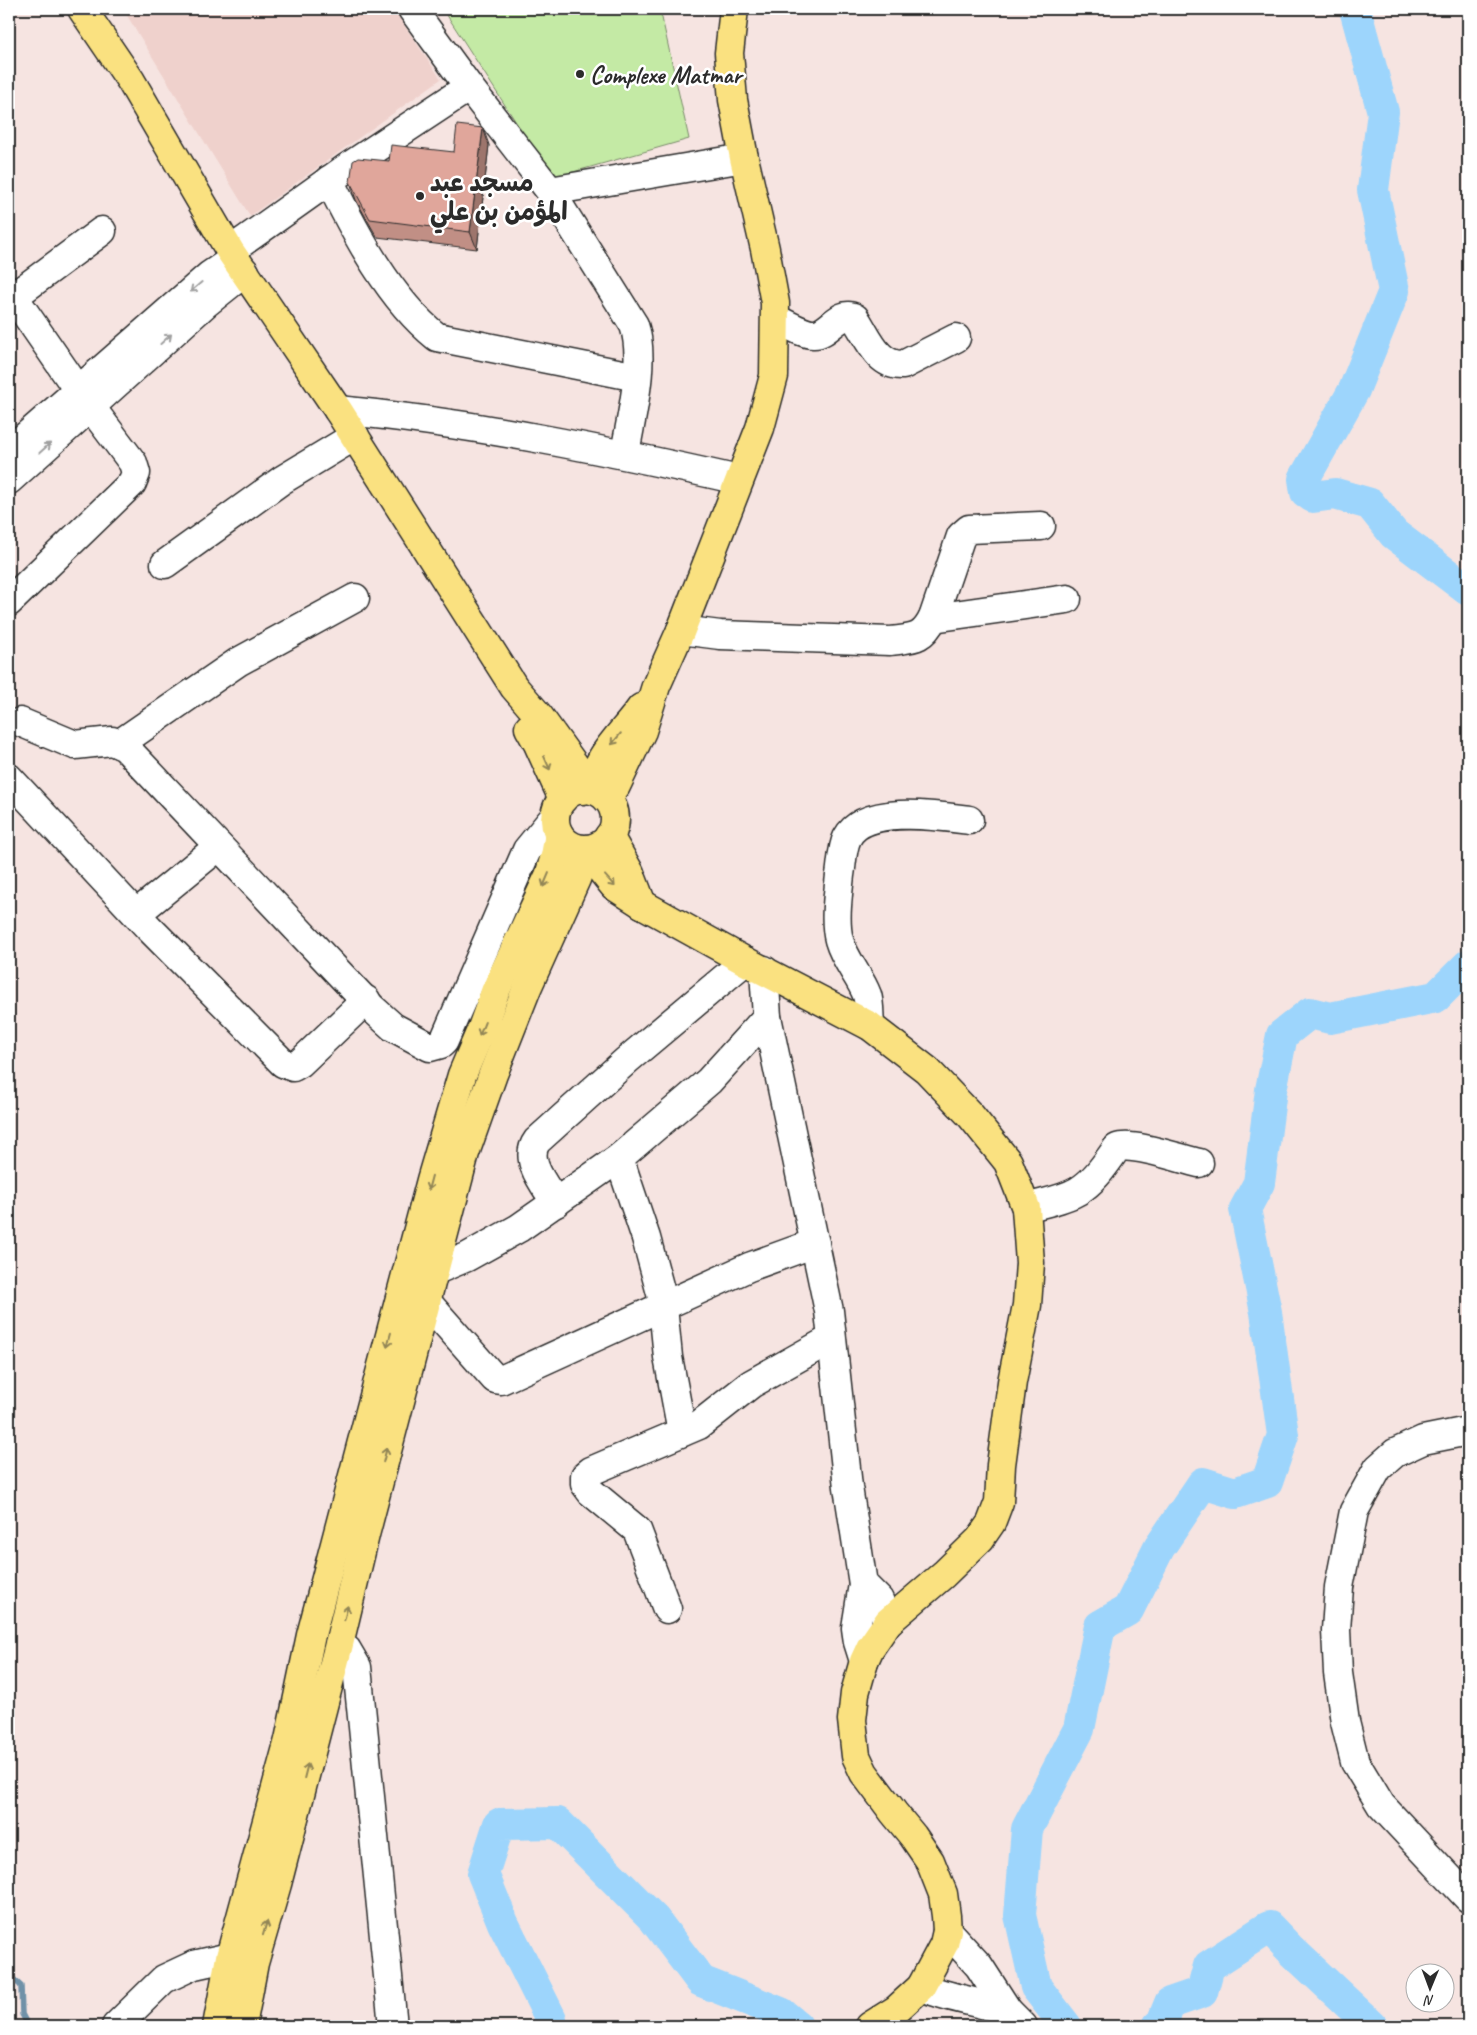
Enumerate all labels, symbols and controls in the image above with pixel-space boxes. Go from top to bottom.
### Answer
place label: Complexe Matmar [590,59,745,91]
marker: Complexe Matmar [574,68,586,80]
place label: مسجد عبد المؤمن بن علي [430,167,568,234]
marker: مسجد عبد المؤمن بن علي [414,190,426,202]
one-way arrow [190,281,203,293]
one-way arrow [160,333,173,345]
one-way arrow [39,442,52,453]
one-way arrow [611,732,622,745]
one-way arrow [543,755,553,770]
one-way arrow [541,873,550,888]
one-way arrow [605,875,616,888]
one-way arrow [476,1021,486,1036]
one-way arrow [425,1175,434,1191]
one-way arrow [383,1332,393,1348]
one-way arrow [381,1448,390,1464]
one-way arrow [342,1606,351,1622]
one-way arrow [302,1763,311,1779]
one-way arrow [260,1920,270,1936]
north arrow [1404,1962,1454,2012]
text: N [1423,1992,1434,2009]

